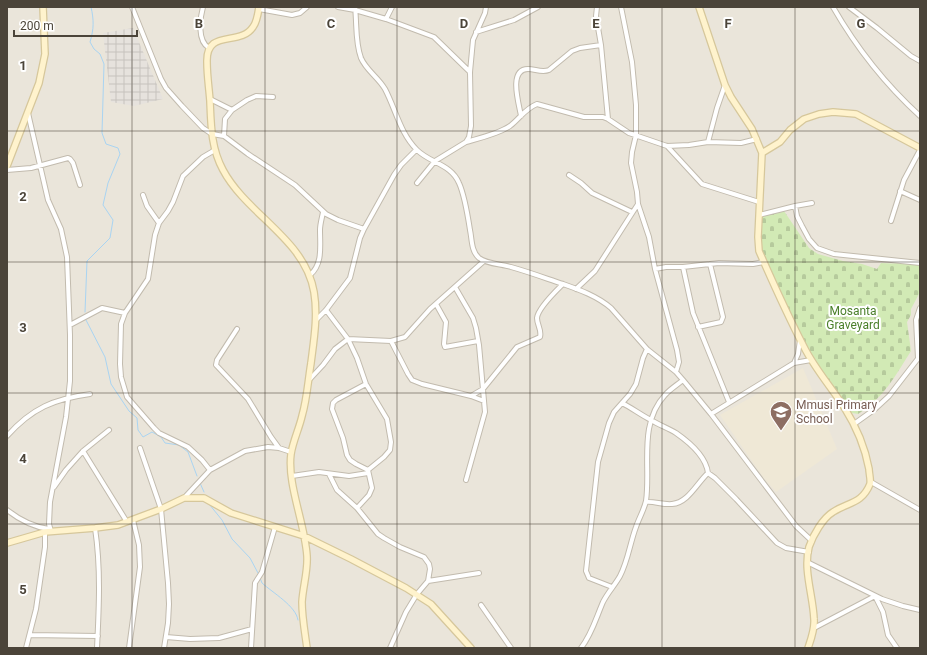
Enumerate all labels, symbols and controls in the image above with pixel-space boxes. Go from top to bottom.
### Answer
scale bar [14,12,137,38]
text: B [195,16,203,31]
text: C [327,16,336,31]
text: D [460,16,468,31]
text: E [592,16,600,31]
text: F [724,16,732,31]
text: G [857,16,866,31]
text: 200 m [20,19,54,33]
text: 1 [19,58,27,73]
text: 2 [19,189,27,204]
park label: Mosanta Graveyard [826,304,880,332]
text: 3 [19,320,27,335]
place label: Mmusi Primary School [796,398,877,426]
school or university icon: Mmusi Primary School [768,399,794,432]
text: 4 [19,451,27,466]
text: 5 [19,582,27,597]

